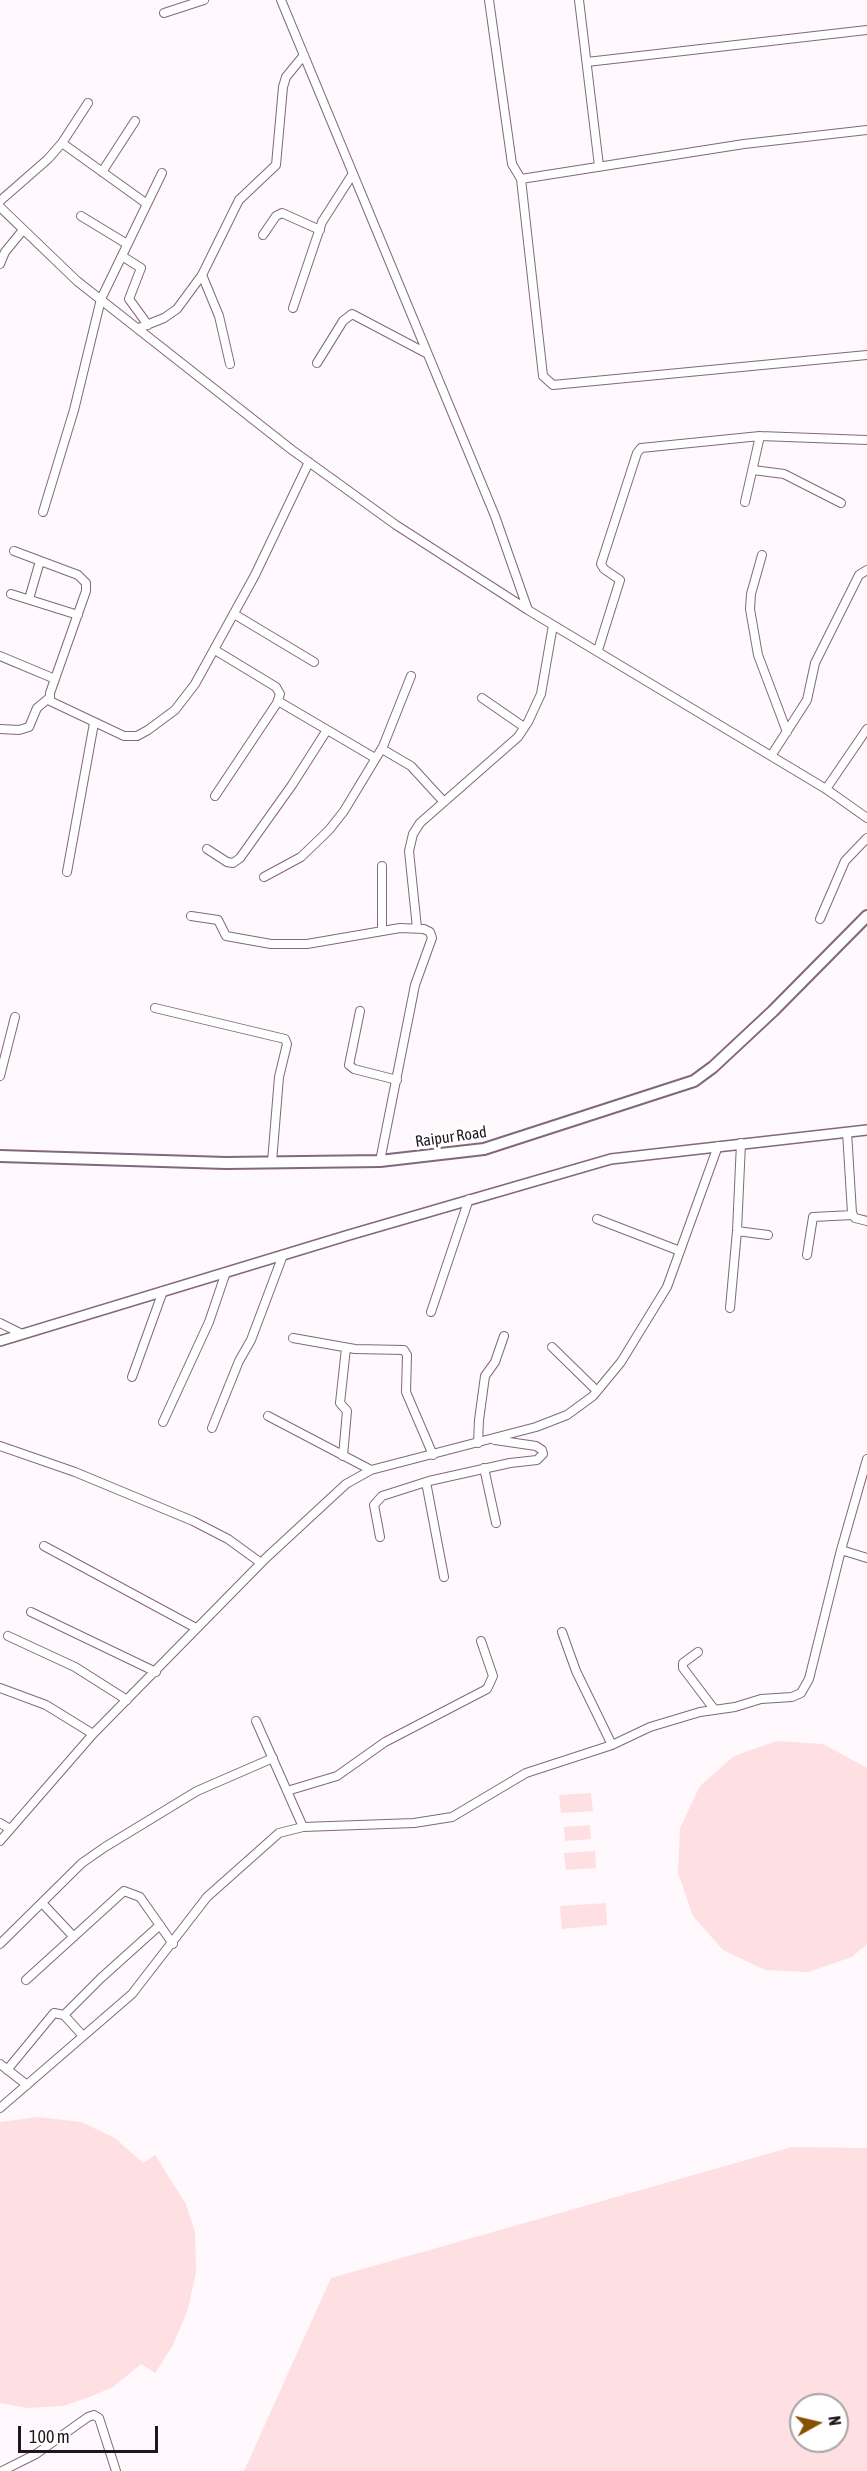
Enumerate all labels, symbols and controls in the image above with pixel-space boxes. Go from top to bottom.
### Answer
street label: Raipur Road [414,1122,488,1152]
north arrow [789,2393,849,2453]
scale bar [21,2414,160,2452]
text: N [825,2415,844,2427]
text: 100 m [29,2426,70,2447]

